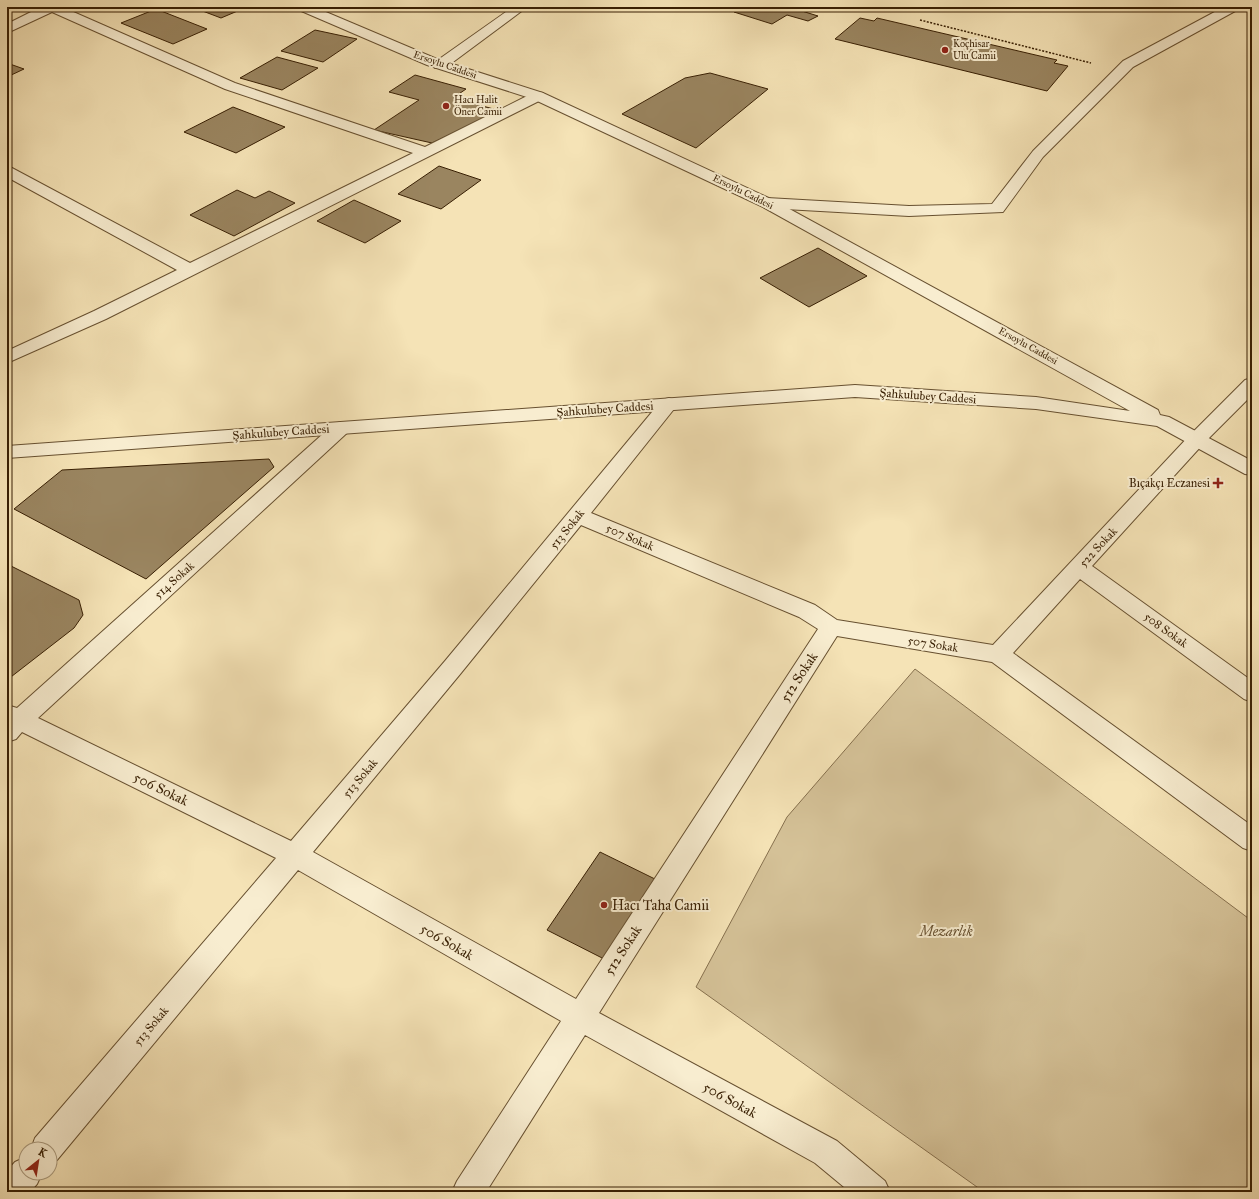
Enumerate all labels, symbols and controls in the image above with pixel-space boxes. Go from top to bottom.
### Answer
place label: Koçhisar Ulu Camii [953,38,996,62]
marker: Koçhisar Ulu Camii [940,45,950,55]
street label: Ersoylu Caddesi [412,49,478,81]
place label: Hacı Halit Öner Camii [454,94,502,118]
marker: Hacı Halit Öner Camii [441,101,451,111]
street label: Ersoylu Caddesi [711,172,776,212]
street label: Ersoylu Caddesi [996,325,1060,367]
street label: Şahkulubey Caddesi [879,386,978,406]
street label: Şahkulubey Caddesi [556,399,655,419]
street label: Şahkulubey Caddesi [232,422,331,442]
place label: Bıçakçı Eczanesi [1129,476,1211,490]
marker: Bıçakçı Eczanesi [1213,478,1223,488]
street label: 513 Sokak [547,506,587,552]
street label: 507 Sokak [604,521,656,554]
street label: 522 Sokak [1076,524,1120,570]
street label: 514 Sokak [151,558,197,602]
street label: 508 Sokak [1141,609,1191,651]
street label: 507 Sokak [907,633,960,655]
street label: 512 Sokak [777,648,822,705]
street label: 513 Sokak [340,755,381,800]
street label: 506 Sokak [131,768,192,810]
place label: Hacı Taha Camii [612,897,709,914]
marker: Hacı Taha Camii [599,900,609,910]
street label: 506 Sokak [417,920,477,964]
street label: 512 Sokak [601,921,646,978]
park label: Mezarlık [917,923,973,940]
street label: 513 Sokak [131,1003,172,1048]
street label: 506 Sokak [700,1078,760,1122]
north arrow [18,1141,58,1181]
text: K [36,1145,50,1161]

